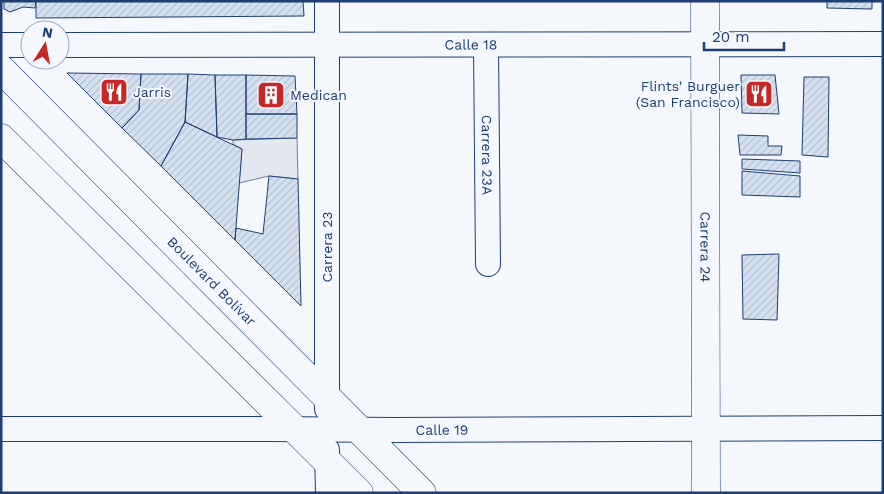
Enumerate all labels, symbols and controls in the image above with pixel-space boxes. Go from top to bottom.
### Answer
north arrow [20,20,70,70]
scale bar [704,20,784,52]
text: N [41,23,54,41]
text: 20 m [712,28,750,46]
street label: Calle 18 [445,36,497,53]
restaurant icon: Jarris [99,77,129,107]
place label: Flints' Burguer (San Francisco) [636,78,740,110]
restaurant icon: Flints' Burguer (San Francisco) [744,79,774,109]
building icon: Medican [256,80,286,110]
place label: Jarris [133,84,171,100]
place label: Medican [290,87,347,103]
street label: Carrera 23A [479,115,495,195]
street label: Carrera 23 [319,211,335,283]
street label: Carrera 24 [697,211,714,283]
street label: Boulevard Bolívar [164,233,259,329]
street label: Calle 19 [416,422,468,438]

